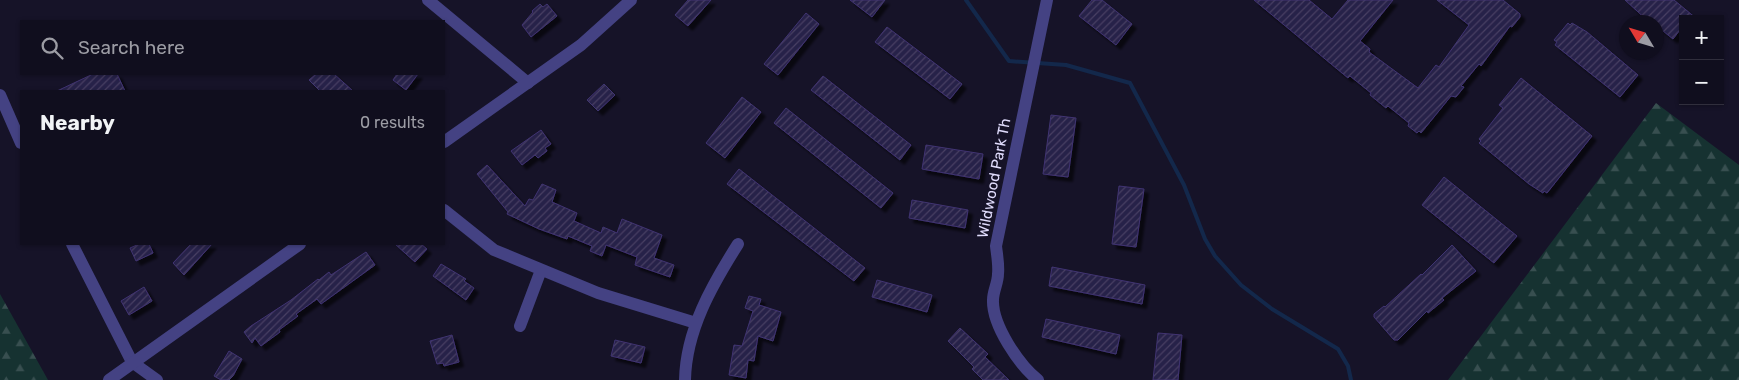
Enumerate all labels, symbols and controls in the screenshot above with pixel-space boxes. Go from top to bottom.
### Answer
north arrow [1619,15,1664,60]
map controls [1679,15,1724,105]
button: + [1679,15,1724,60]
search box [20,20,445,75]
icon: search [38,34,66,62]
text: Search here [78,36,185,59]
button: − [1679,60,1724,105]
text: Nearby [40,110,115,135]
text: 0 results [360,113,425,132]
street label: Wildwood Park Th [974,117,1014,239]

